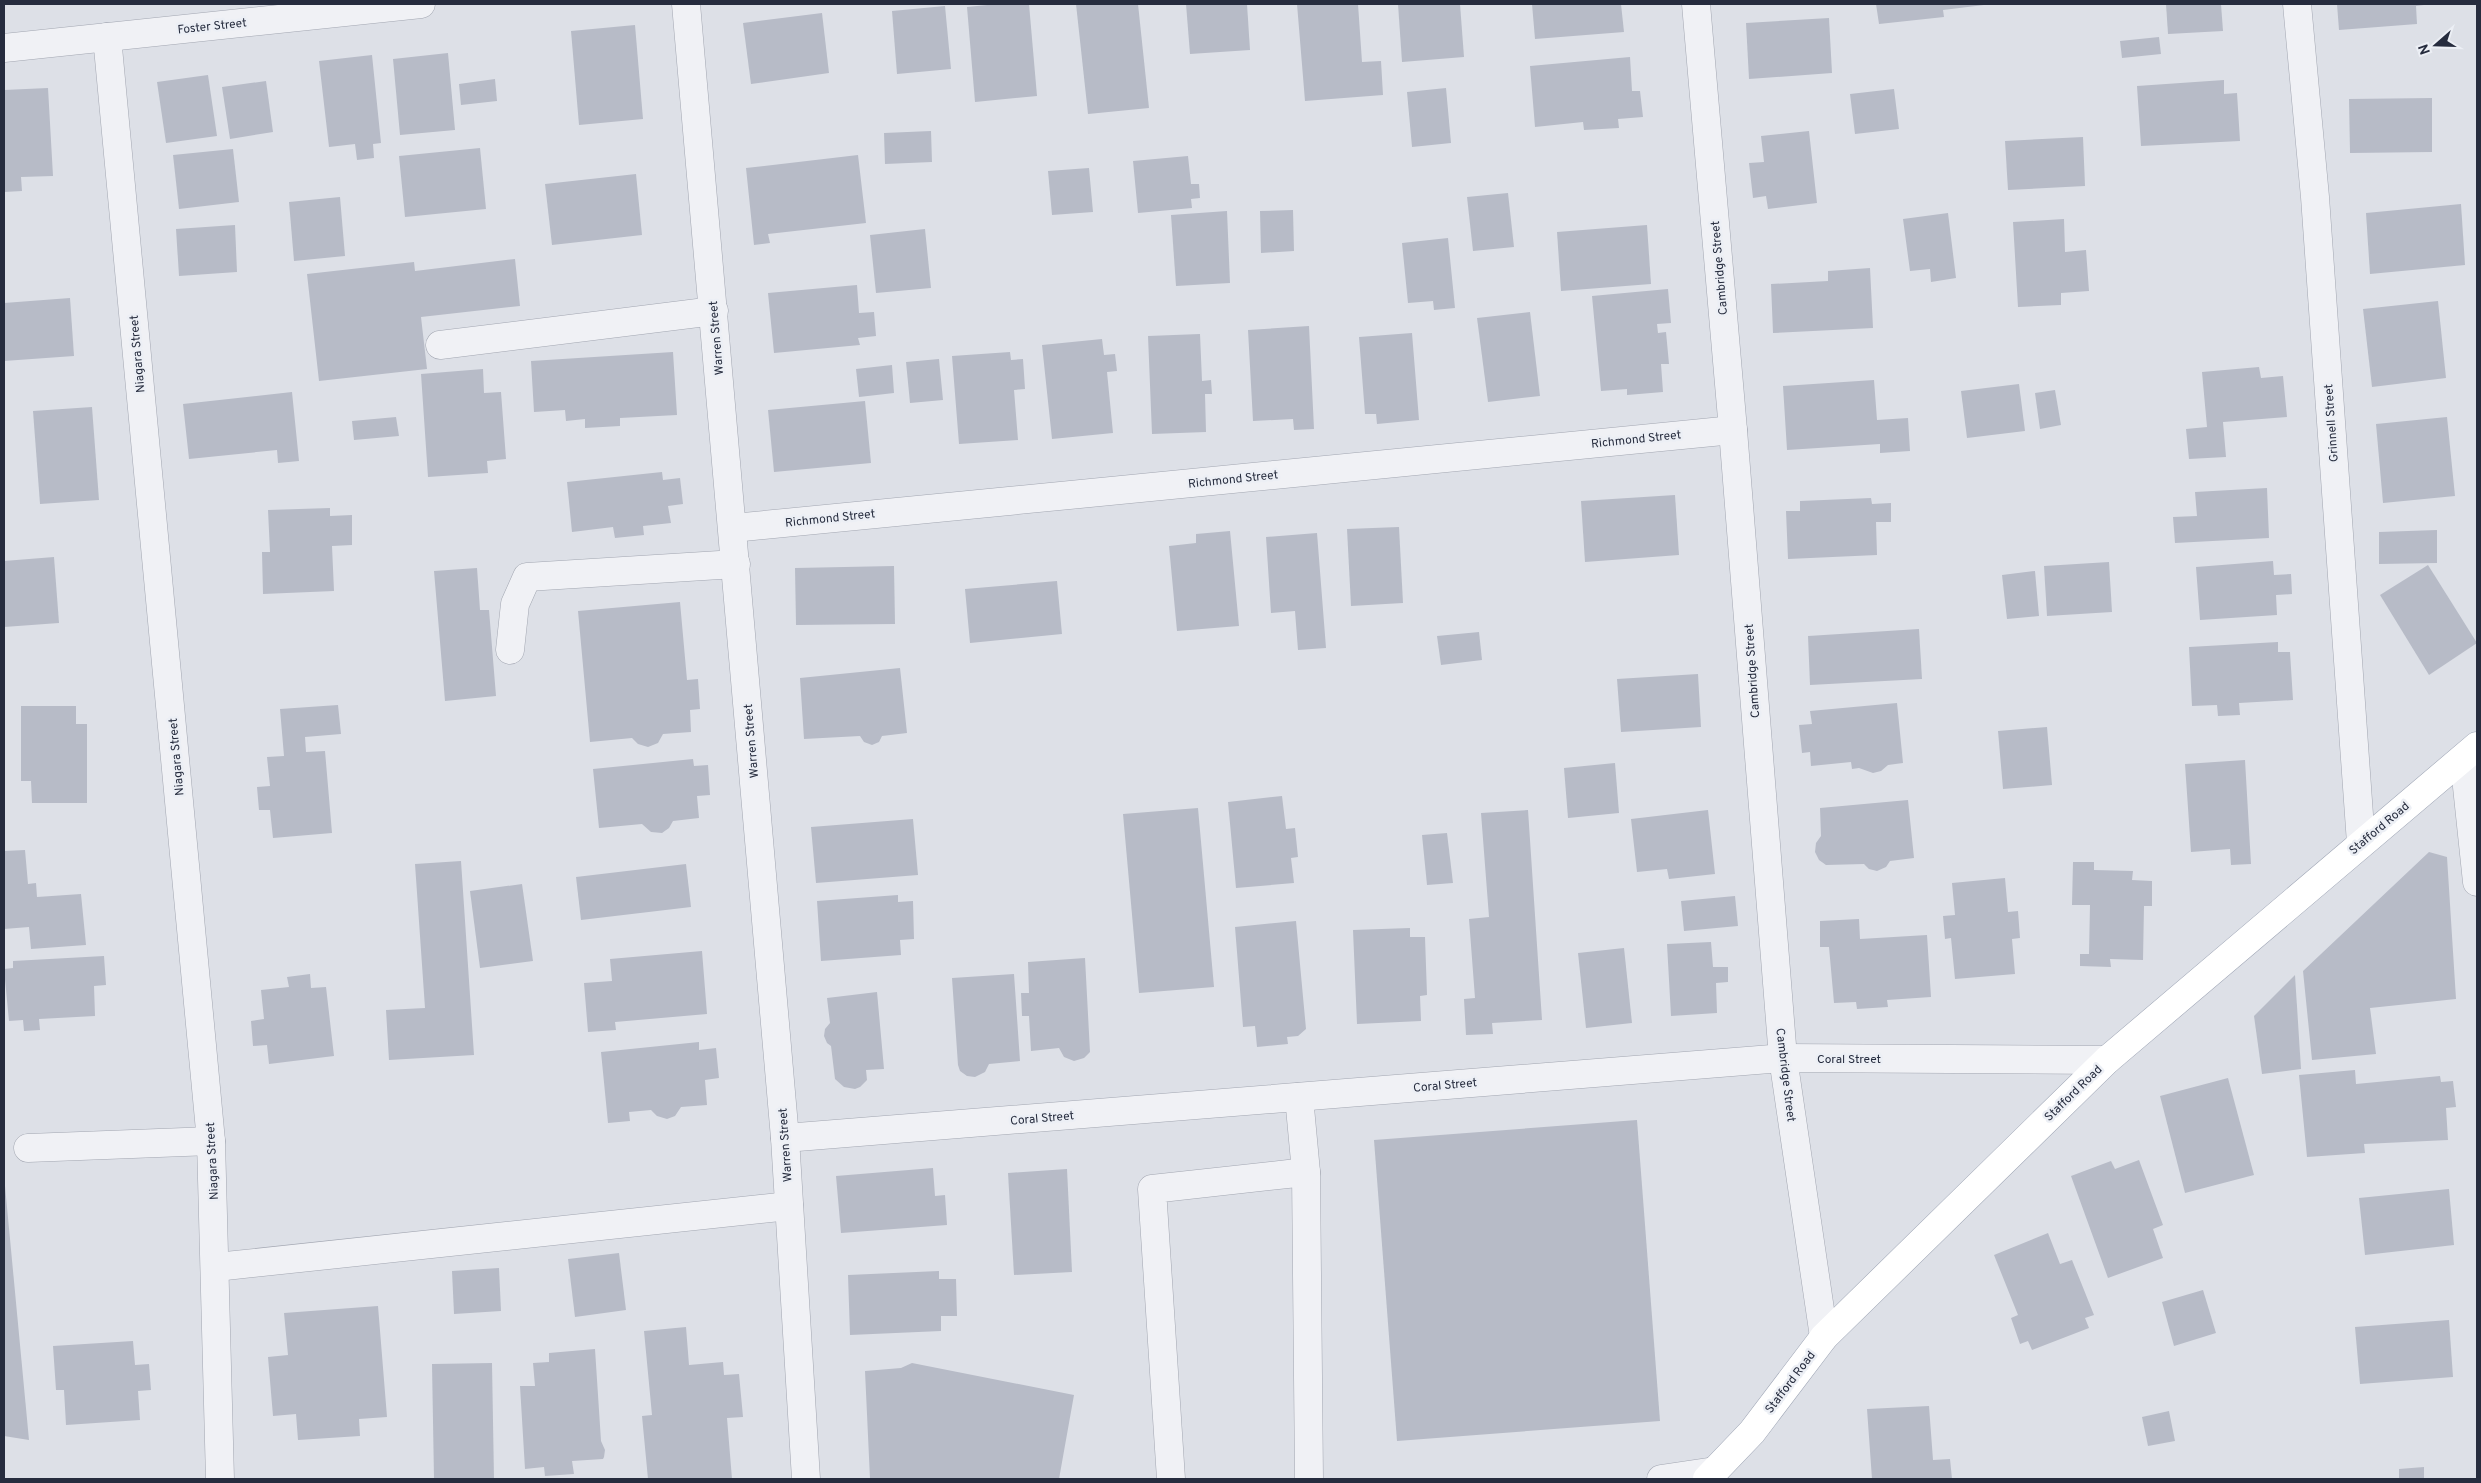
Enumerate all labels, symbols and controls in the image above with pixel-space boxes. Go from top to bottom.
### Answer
street label: Foster Street [177,15,247,39]
north arrow [2411,20,2461,70]
text: N [2415,41,2435,57]
street label: Cambridge Street [1708,220,1732,316]
street label: Warren Street [706,300,728,376]
street label: Niagara Street [127,314,149,393]
street label: Grinnell Street [2321,383,2343,463]
street label: Richmond Street [1590,427,1682,453]
street label: Richmond Street [1187,467,1279,493]
street label: Richmond Street [784,506,876,532]
street label: Cambridge Street [1742,623,1764,719]
street label: Warren Street [741,703,763,779]
street label: Niagara Street [166,717,188,796]
street label: Stafford Road [2346,799,2413,859]
street label: Cambridge Street [1771,1027,1799,1123]
street label: Coral Street [1817,1052,1881,1068]
street label: Stafford Road [2041,1062,2106,1125]
street label: Coral Street [1412,1075,1478,1097]
street label: Warren Street [775,1107,797,1183]
street label: Coral Street [1009,1108,1075,1130]
street label: Niagara Street [203,1122,223,1200]
street label: Stafford Road [1762,1348,1820,1417]

